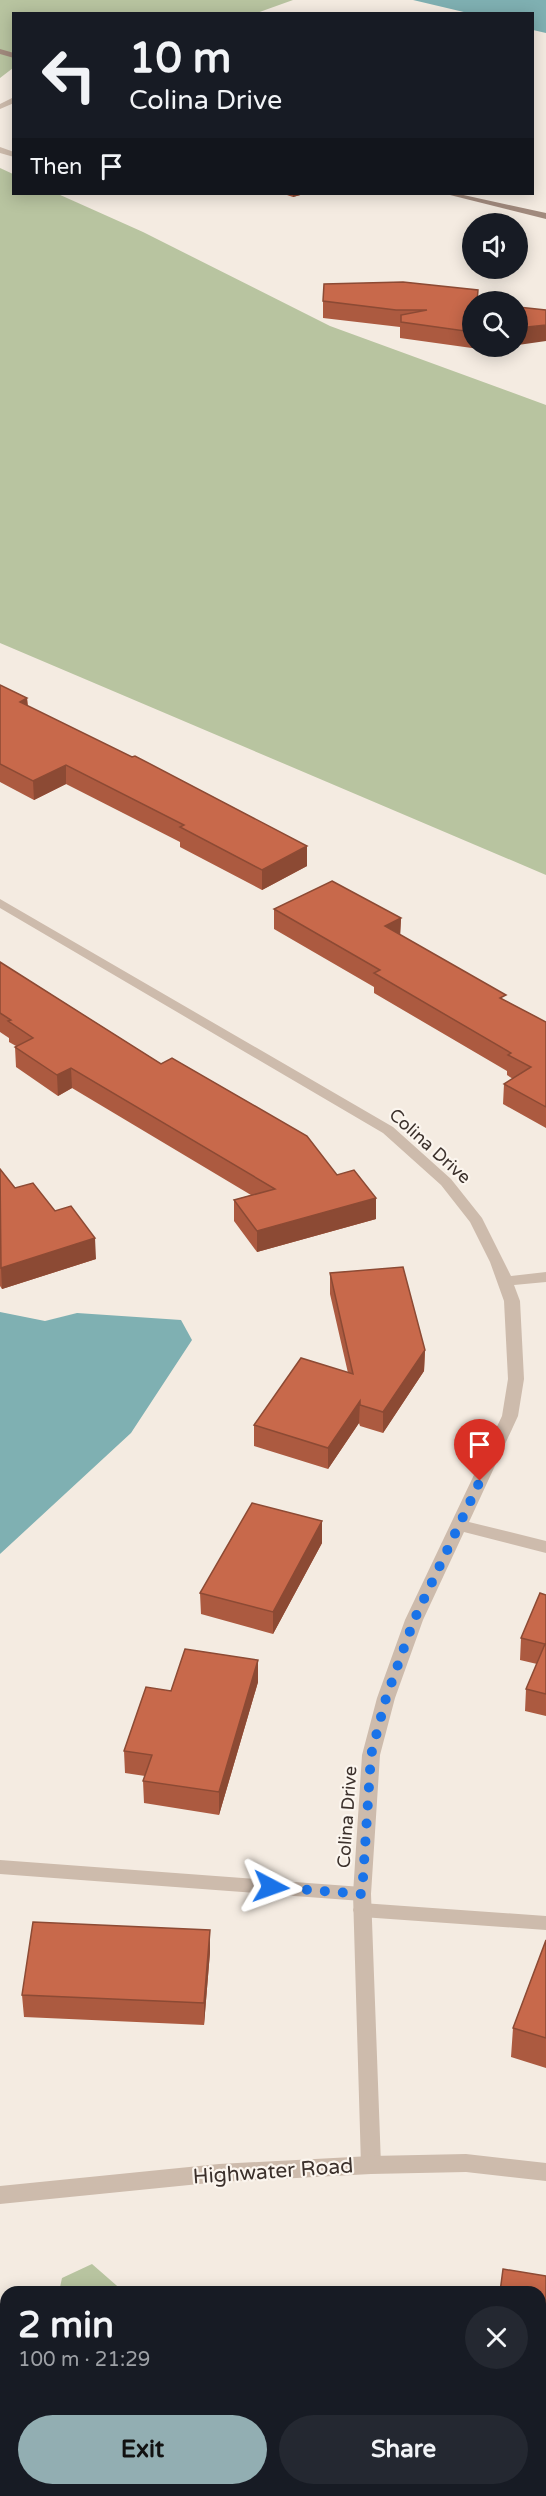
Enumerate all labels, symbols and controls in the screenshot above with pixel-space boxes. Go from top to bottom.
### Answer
text: 10 m [129,33,231,84]
icon: left [30,36,108,114]
text: Colina Drive [129,84,282,117]
icon: arrive [95,150,128,183]
text: Then [30,154,83,180]
map controls [462,213,528,357]
button: sound [462,213,528,279]
button: search [462,291,528,357]
street label: Colina Drive [385,1104,475,1188]
pin [454,1419,505,1481]
icon: arrive [463,1428,496,1461]
street label: Colina Drive [332,1765,362,1869]
position arrow [239,1855,303,1919]
street label: Highwater Road [192,2153,354,2190]
text: 2 min [18,2304,114,2347]
button: close [465,2306,528,2369]
text: 100 m · 21:29 [18,2348,150,2372]
button: Exit [18,2415,267,2484]
button: Share [279,2415,528,2484]

